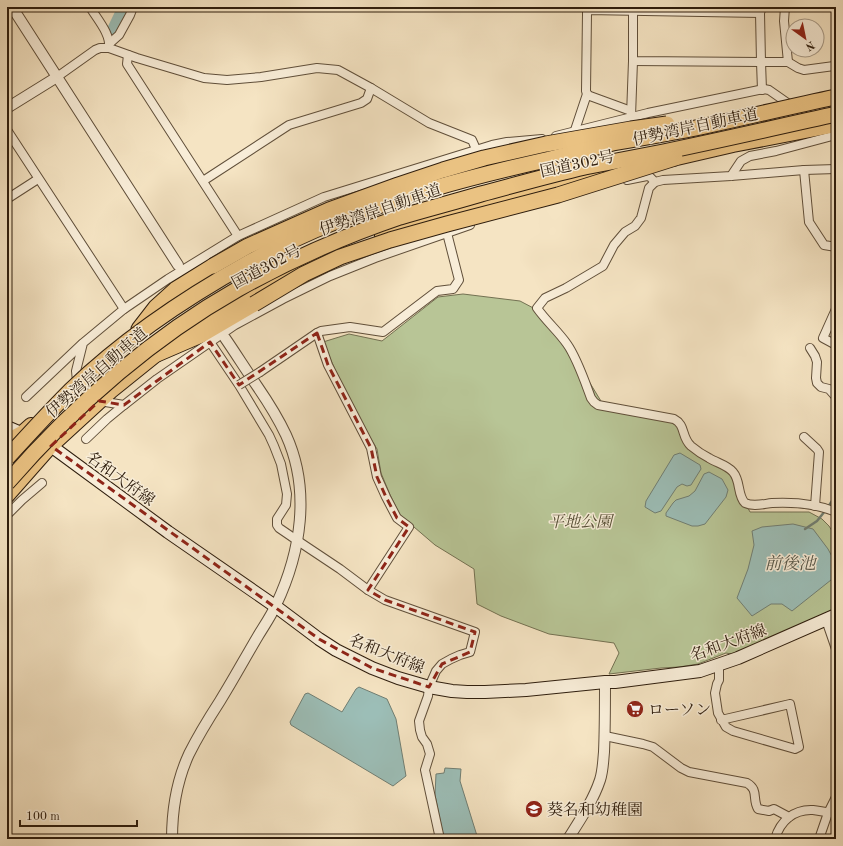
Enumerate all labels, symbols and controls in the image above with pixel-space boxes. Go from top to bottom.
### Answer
north arrow [785,18,825,58]
text: N [803,38,816,52]
street label: 伊勢湾岸自動車道 [631,105,760,149]
street label: 国道302号 [538,147,616,181]
street label: 伊勢湾岸自動車道 [317,181,444,239]
street label: 国道302号 [229,241,304,293]
street label: 伊勢湾岸自動車道 [42,324,151,422]
street label: 名和大府線 [83,448,158,510]
park label: 平地公園 [548,513,615,531]
water label: 前後池 [765,554,817,573]
street label: 名和大府線 [688,621,769,665]
street label: 名和大府線 [346,631,427,677]
supermarket icon: ローソン [625,699,645,719]
place label: ローソン [648,703,711,719]
school or university icon: 葵名和幼稚園 [524,799,544,819]
place label: 葵名和幼稚園 [547,801,643,819]
scale bar [20,802,137,828]
text: 100 m [26,811,60,823]

